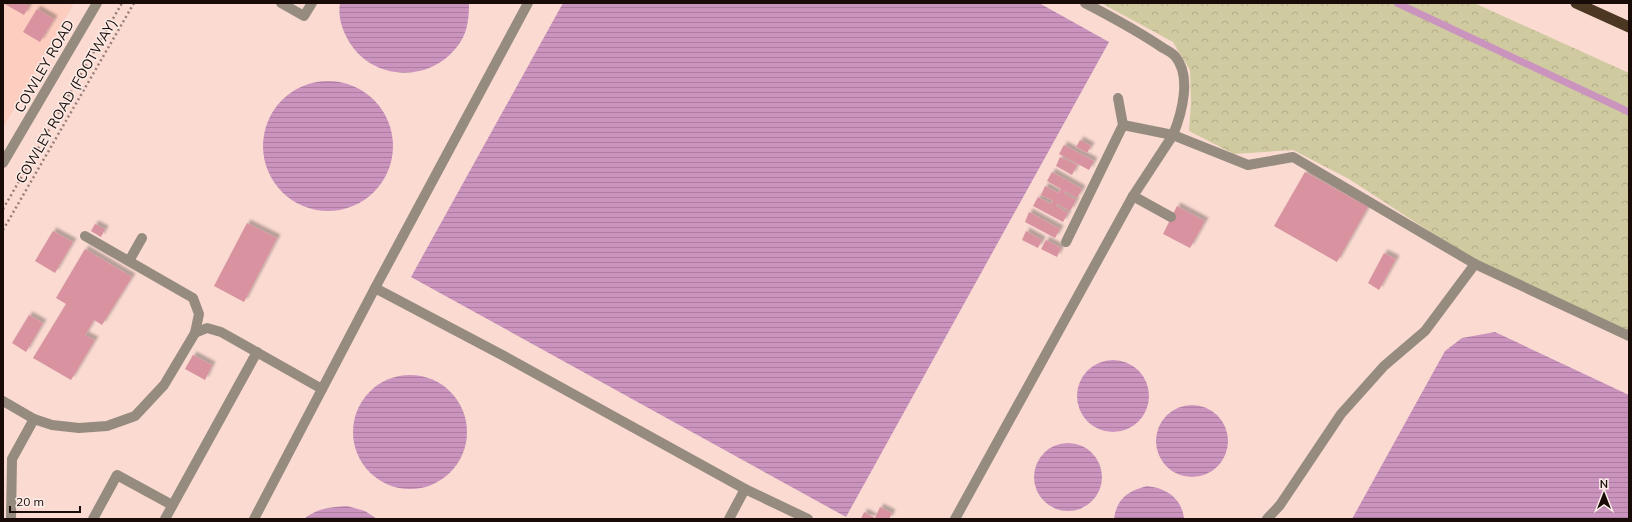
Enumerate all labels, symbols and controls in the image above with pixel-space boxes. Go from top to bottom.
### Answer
street label: COWLEY ROAD (FOOTWAY) [11,15,121,187]
street label: COWLEY ROAD [10,16,78,116]
north arrow [1584,474,1624,514]
text: N [1600,477,1608,491]
scale bar [10,488,80,514]
text: 20 m [16,494,44,509]

